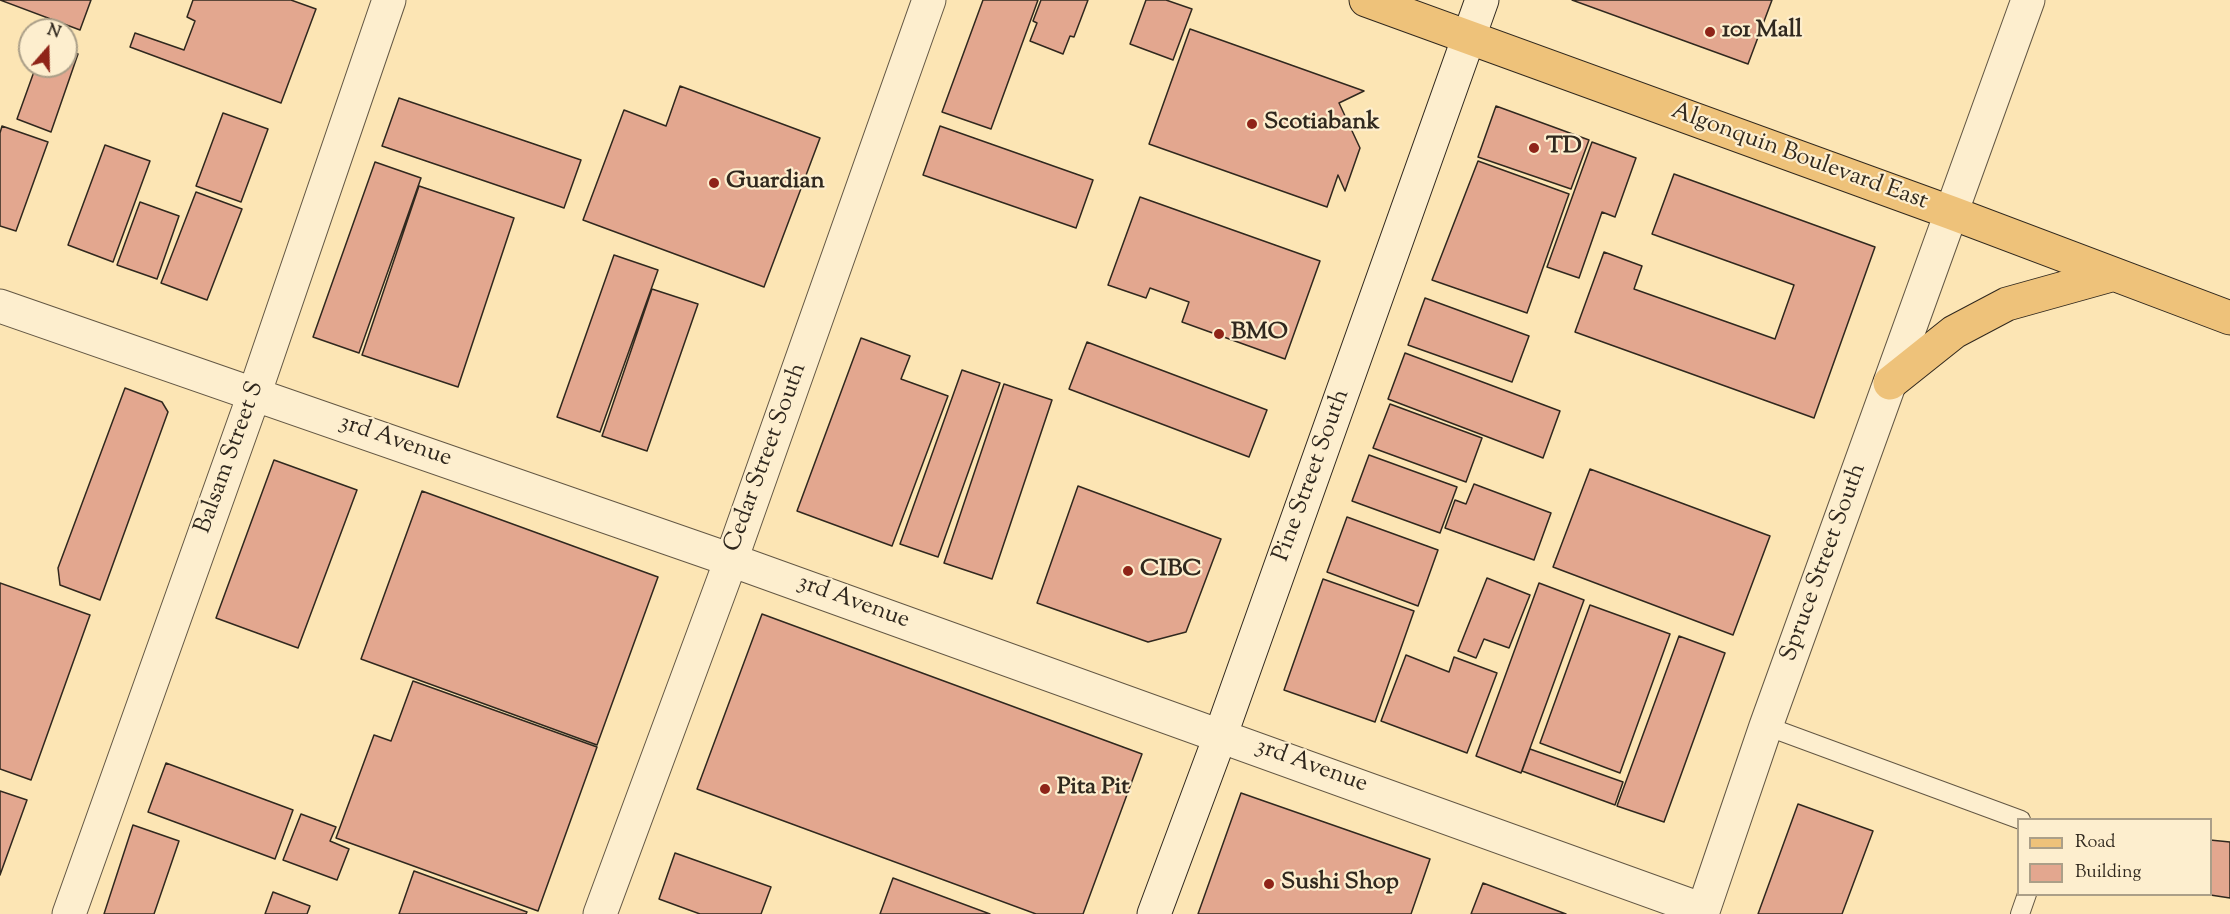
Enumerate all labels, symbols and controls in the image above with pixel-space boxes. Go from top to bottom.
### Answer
north arrow [18,18,78,78]
place label: 101 Mall [1722,18,1802,46]
text: N [44,20,64,45]
marker: 101 Mall [1703,25,1717,39]
street label: Algonquin Boulevard East [1667,98,1931,218]
place label: Scotiabank [1264,110,1379,138]
marker: Scotiabank [1245,117,1259,131]
place label: TD [1546,134,1582,162]
marker: TD [1527,141,1541,155]
place label: Guardian [726,169,825,197]
marker: Guardian [707,176,721,190]
place label: BMO [1231,320,1288,348]
marker: BMO [1212,327,1226,341]
street label: Cedar Street South [719,360,815,556]
street label: Balsam Street S [190,378,272,538]
street label: Pine Street South [1269,386,1357,566]
street label: 3rd Avenue [335,409,455,475]
street label: Spruce Street South [1776,460,1874,666]
place label: CIBC [1140,557,1202,585]
marker: CIBC [1121,564,1135,578]
street label: 3rd Avenue [793,569,913,637]
street label: 3rd Avenue [1251,733,1371,801]
place label: Pita Pit [1057,775,1129,803]
marker: Pita Pit [1038,782,1052,796]
legend [2017,818,2212,896]
text: Road [2075,830,2115,856]
text: Building [2075,860,2141,886]
place label: Sushi Shop [1281,870,1399,898]
marker: Sushi Shop [1262,877,1276,891]

